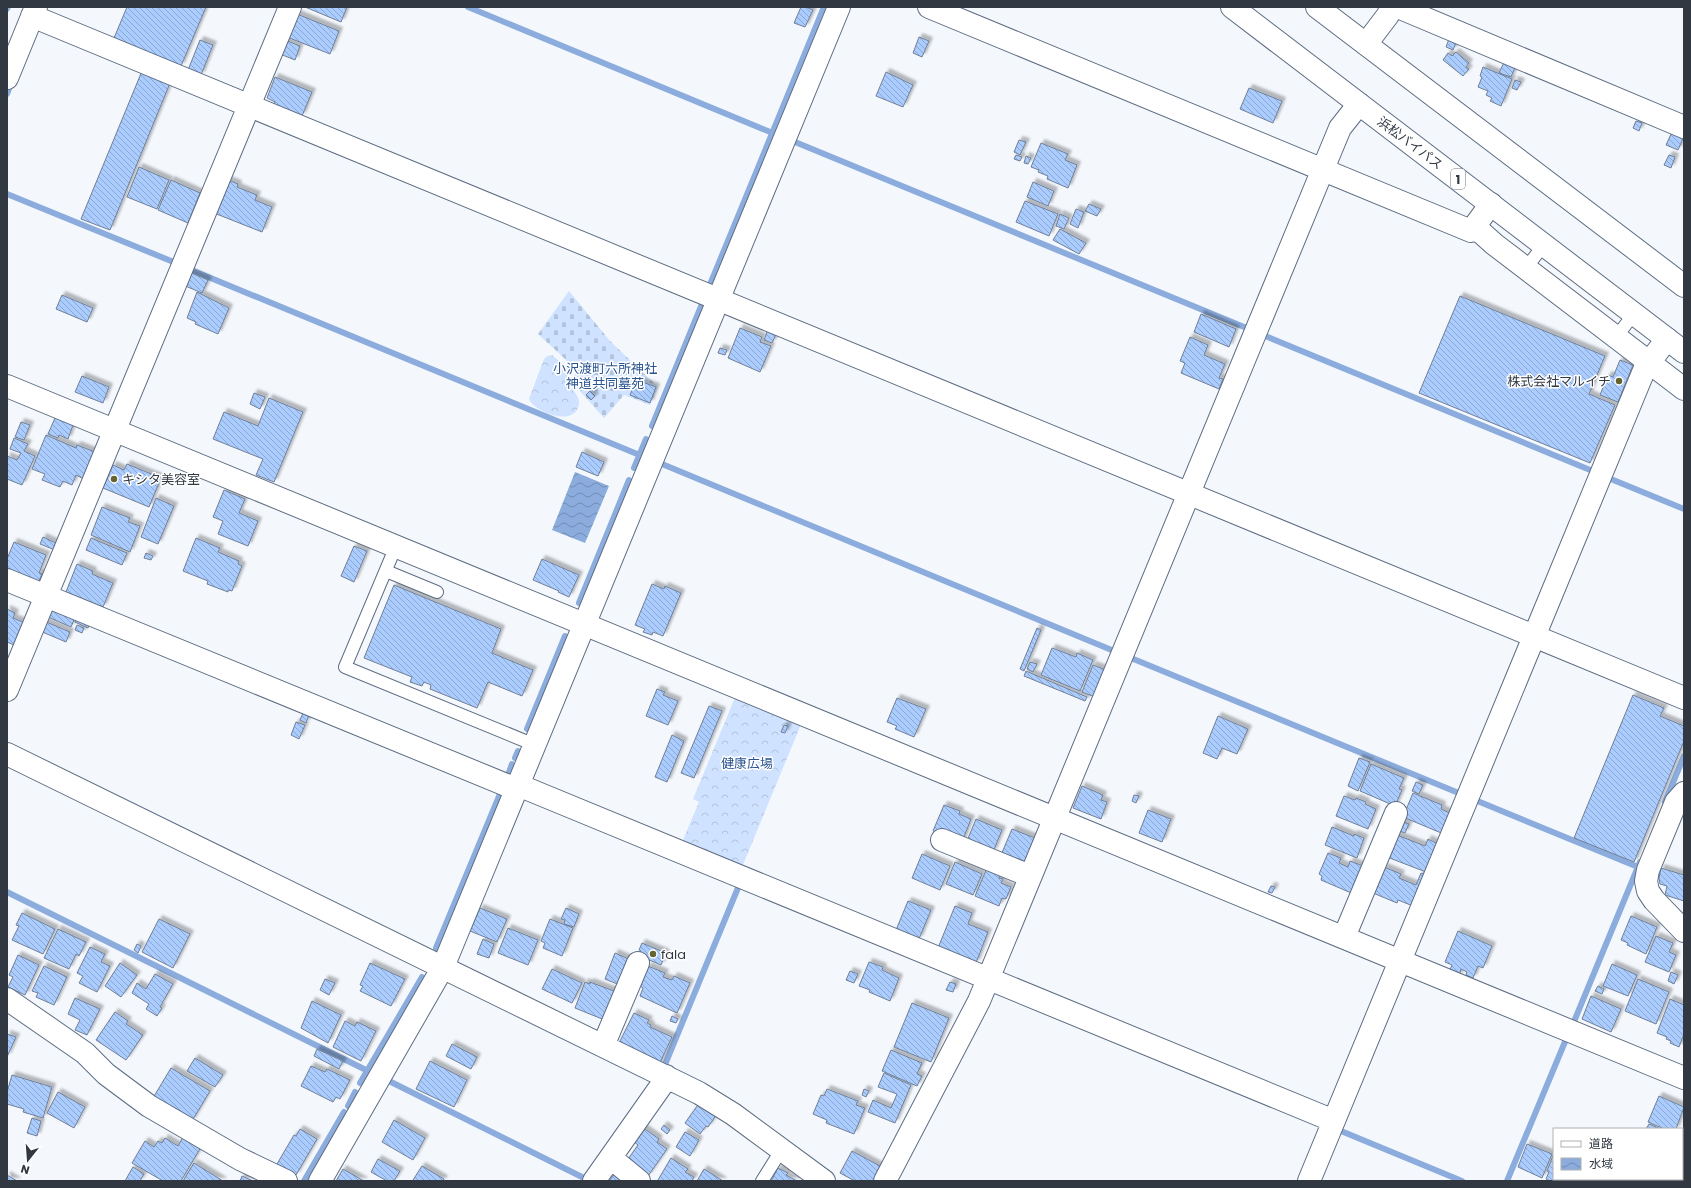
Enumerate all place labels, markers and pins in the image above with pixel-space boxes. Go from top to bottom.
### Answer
place label: 株式会社マルイチ [1507,372,1611,391]
marker: 株式会社マルイチ [1614,376,1624,386]
place label: キシタ美容室 [122,470,200,489]
marker: キシタ美容室 [109,474,119,484]
place label: fala [661,945,686,964]
marker: fala [648,949,658,959]

